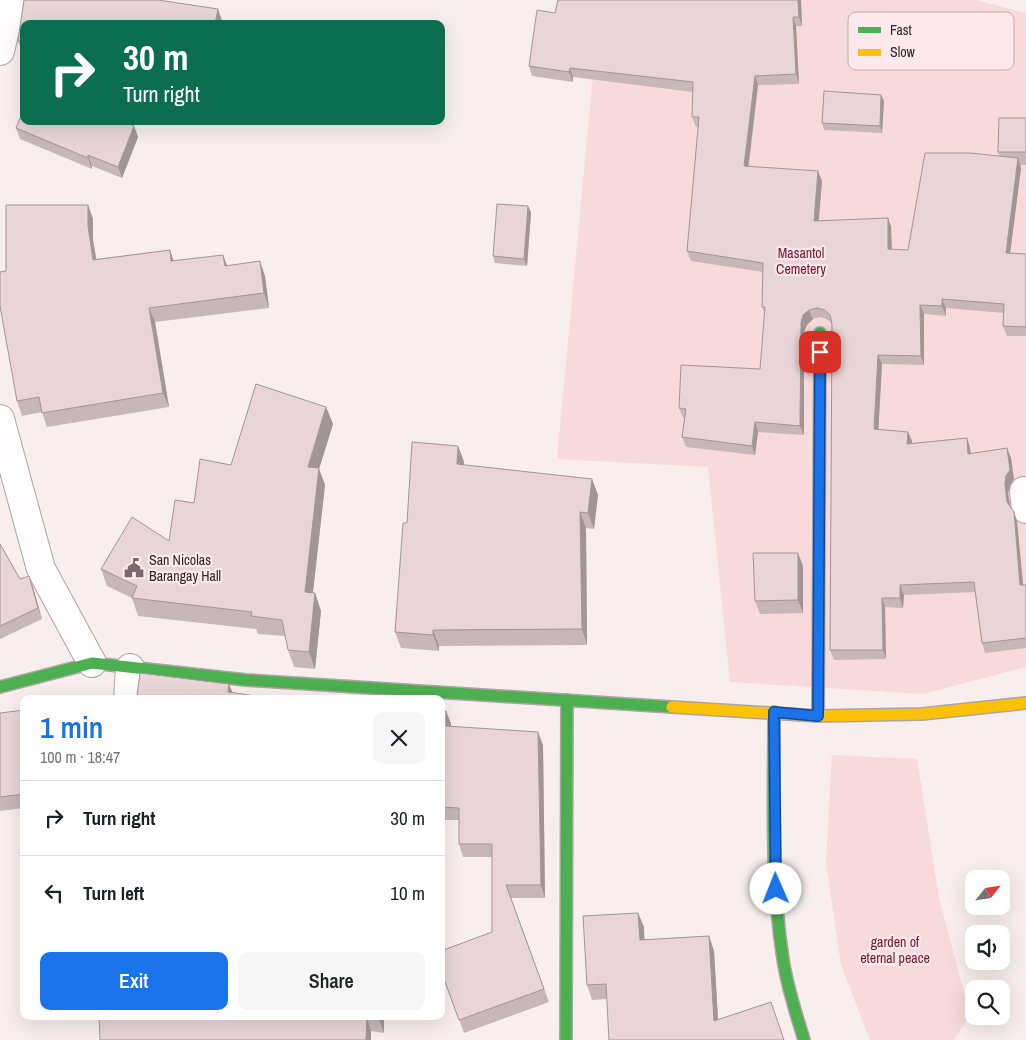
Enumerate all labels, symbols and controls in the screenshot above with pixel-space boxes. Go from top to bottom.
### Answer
legend [848,12,1014,70]
text: Fast [890,21,912,39]
text: 30 m [123,34,188,81]
icon: right [40,40,105,105]
text: Slow [890,43,916,61]
text: Turn right [123,79,200,109]
park label: Masantol Cemetery [776,244,826,278]
pin [799,331,841,373]
icon: arrive [806,338,834,366]
place label: San Nicolas Barangay Hall [149,551,221,585]
public building icon: San Nicolas Barangay Hall [123,557,145,579]
text: 1 min [40,707,103,747]
button: close [373,712,425,764]
text: 100 m · 18:47 [40,746,120,768]
icon: right [40,804,68,832]
text: Turn right [83,805,155,831]
text: 30 m [390,805,425,831]
position arrow [749,862,801,914]
north arrow [965,870,1010,915]
map controls [965,870,1010,1025]
icon: left [40,879,68,907]
text: Turn left [83,880,144,906]
text: 10 m [390,880,425,906]
button: sound [965,925,1010,970]
park label: garden of eternal peace [860,933,930,967]
button: Exit [40,952,228,1010]
button: Share [238,952,425,1010]
button: search [965,980,1010,1025]

